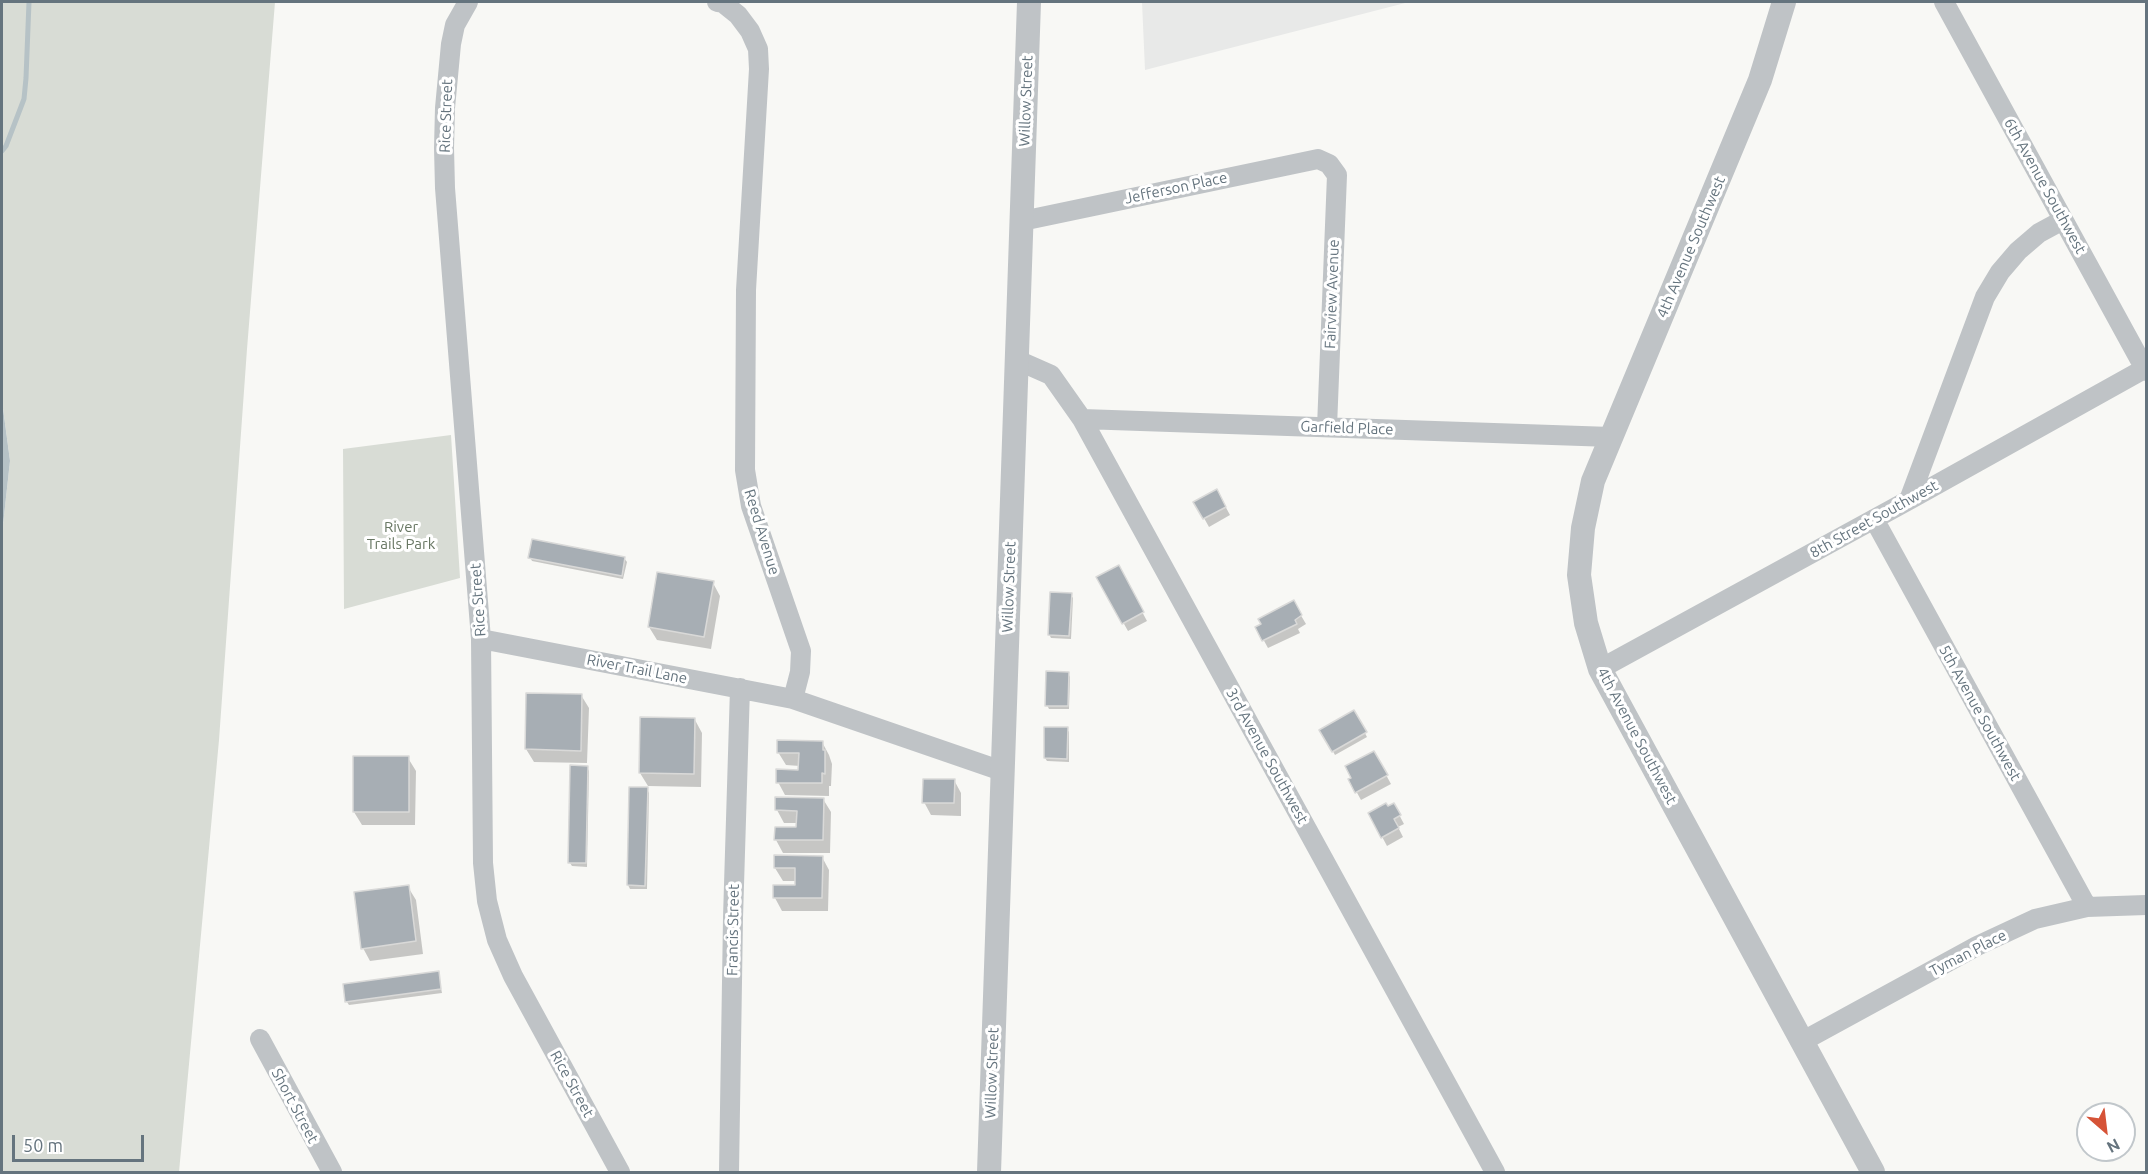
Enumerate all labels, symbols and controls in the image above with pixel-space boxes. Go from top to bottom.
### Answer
street label: Willow Street [1015,55,1037,147]
street label: Rice Street [436,79,456,153]
street label: 6th Avenue Southwest [2000,115,2090,257]
street label: Jefferson Place [1123,168,1229,208]
street label: 4th Avenue Southwest [1653,173,1729,321]
street label: Fairview Avenue [1321,239,1343,349]
street label: Garfield Place [1300,417,1394,439]
street label: 8th Street Southwest [1807,476,1941,562]
street label: Reed Avenue [740,487,784,577]
park label: River Trails Park [367,518,435,553]
street label: Willow Street [998,541,1020,633]
street label: Rice Street [466,563,490,637]
street label: 5th Avenue Southwest [1935,642,2025,784]
street label: River Trail Lane [585,650,689,688]
street label: 4th Avenue Southwest [1593,665,1681,807]
street label: 3rd Avenue Southwest [1222,685,1312,827]
street label: Francis Street [723,884,743,976]
street label: Tyman Place [1927,926,2009,980]
street label: Willow Street [981,1027,1003,1119]
street label: Rice Street [546,1047,598,1121]
street label: Short Street [268,1066,322,1146]
north arrow [2076,1102,2136,1162]
scale bar [15,1123,147,1161]
text: 50 m [23,1135,63,1155]
text: N [2104,1135,2123,1157]

